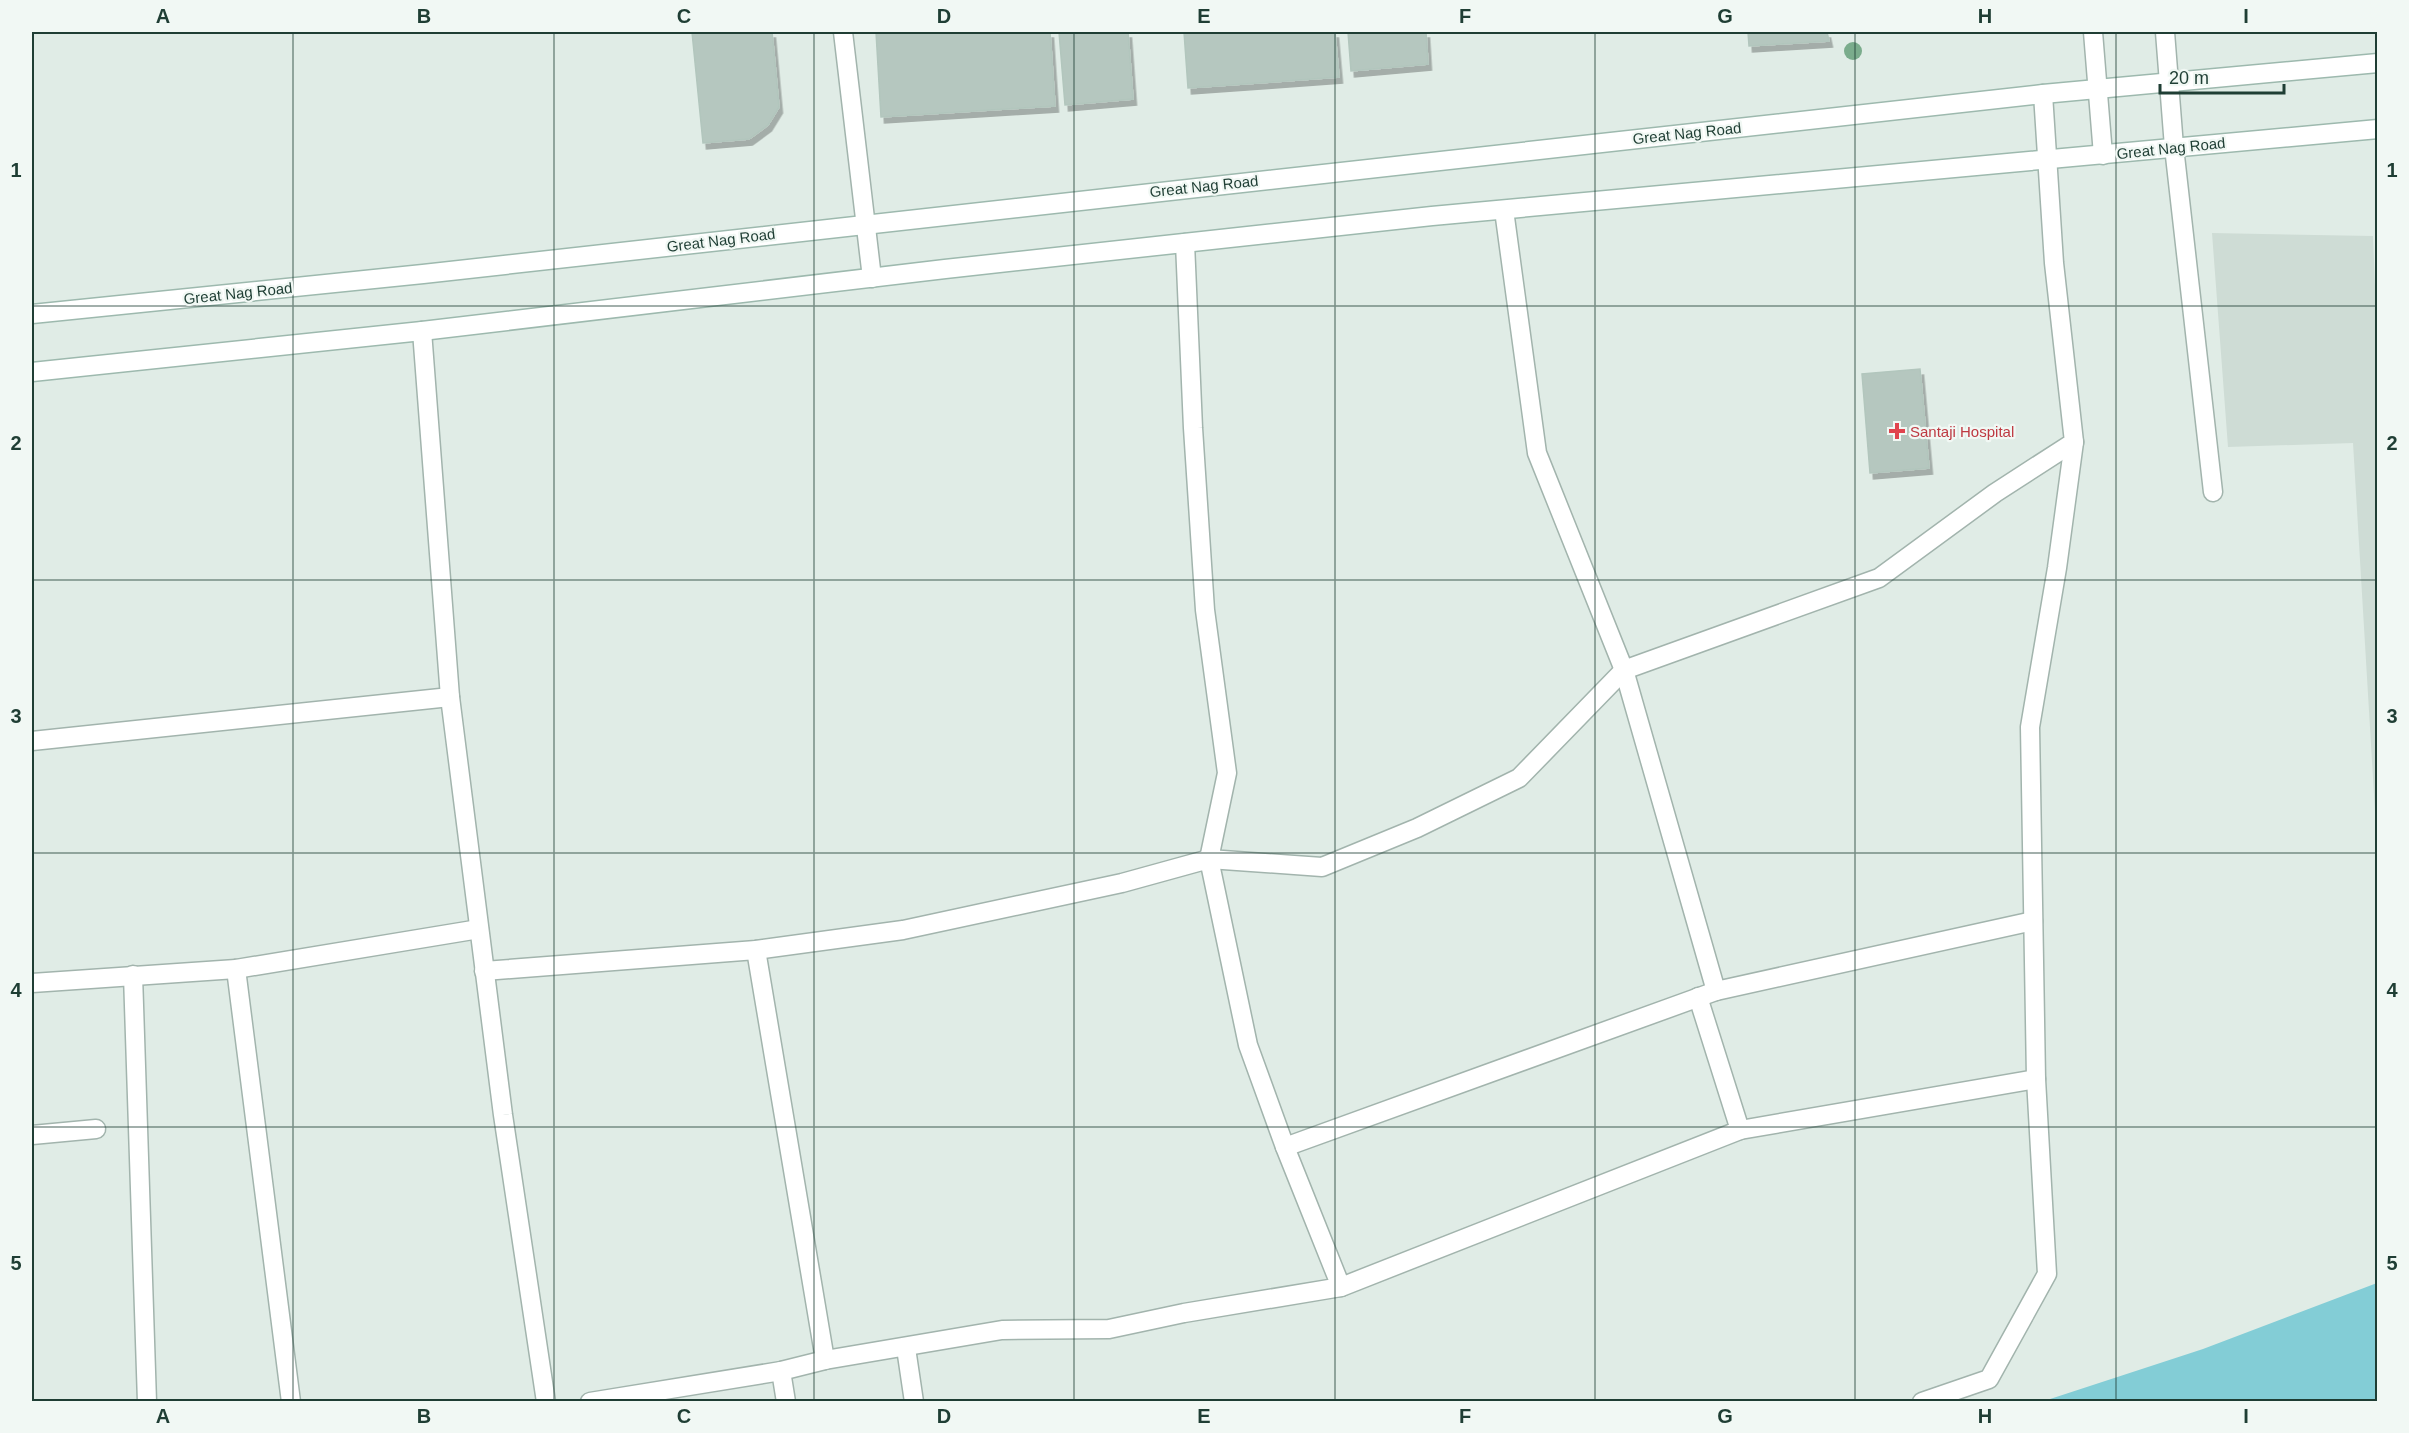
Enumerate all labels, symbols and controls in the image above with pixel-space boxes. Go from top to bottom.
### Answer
text: A [156,5,170,27]
text: B [417,5,431,27]
text: C [677,5,691,27]
text: D [937,5,951,27]
text: E [1197,5,1211,27]
text: F [1459,5,1471,27]
text: G [1717,5,1733,27]
text: H [1978,5,1992,27]
text: I [2243,5,2249,27]
scale bar [2160,57,2284,95]
text: 20 m [2169,68,2209,88]
street label: Great Nag Road [1632,119,1742,147]
street label: Great Nag Road [2116,134,2226,162]
text: 1 [10,159,22,181]
text: 1 [2386,159,2398,181]
street label: Great Nag Road [1149,172,1259,200]
street label: Great Nag Road [666,225,776,255]
street label: Great Nag Road [183,279,293,307]
marker: Santaji Hospital [1888,422,1906,440]
place label: Santaji Hospital [1910,423,2014,440]
text: 2 [10,432,22,454]
text: 2 [2386,432,2398,454]
text: 3 [10,705,22,727]
text: 3 [2386,705,2398,727]
text: 4 [10,979,22,1001]
text: 4 [2386,979,2398,1001]
text: 5 [10,1252,22,1274]
text: 5 [2386,1252,2398,1274]
text: A [156,1405,170,1427]
text: B [417,1405,431,1427]
text: C [677,1405,691,1427]
text: D [937,1405,951,1427]
text: E [1197,1405,1211,1427]
text: F [1459,1405,1471,1427]
text: G [1717,1405,1733,1427]
text: H [1978,1405,1992,1427]
text: I [2243,1405,2249,1427]

